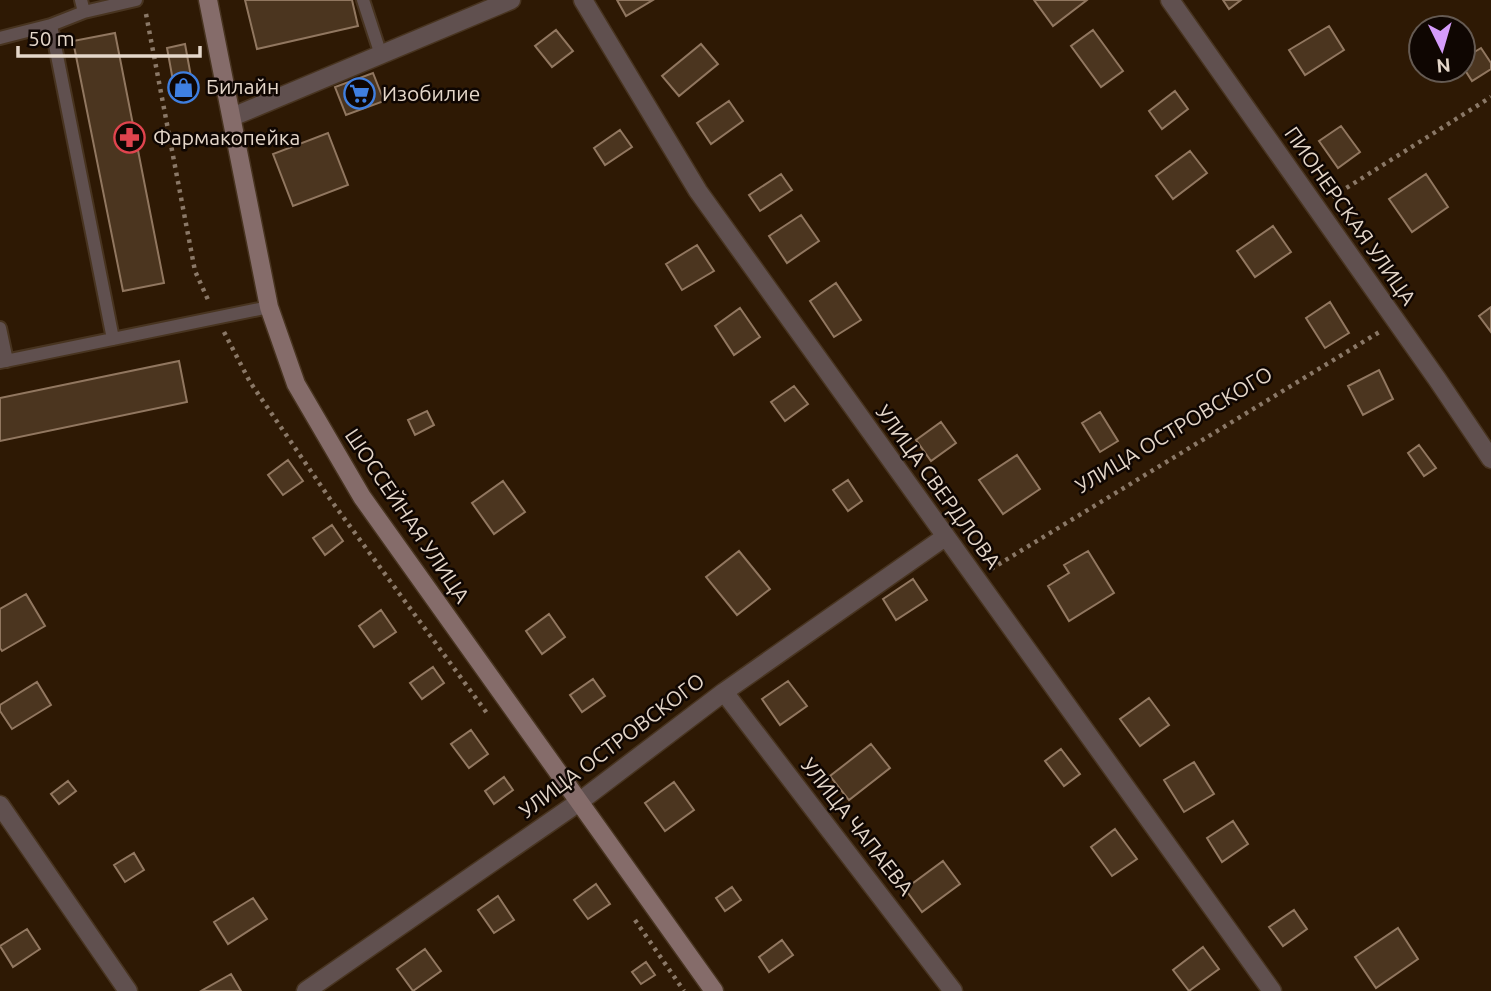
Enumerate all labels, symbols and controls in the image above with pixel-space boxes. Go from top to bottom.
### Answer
scale bar [18,14,200,58]
north arrow [1407,14,1477,84]
text: 50 m [28,26,75,50]
text: N [1435,54,1452,78]
shop icon: Билайн [166,70,200,104]
place label: Билайн [206,74,279,98]
supermarket icon: Изобилие [342,77,376,111]
place label: Изобилие [382,81,480,105]
pharmacy icon: Фармакопейка [113,121,147,155]
street label: ПИОНЕРСКАЯ УЛИЦА [1280,122,1422,309]
place label: Фармакопейка [153,125,300,149]
street label: УЛИЦА ОСТРОВСКОГО [1071,361,1276,497]
street label: УЛИЦА СВЕРДЛОВА [871,400,1006,573]
street label: ШОССЕЙНАЯ УЛИЦА [341,424,475,607]
street label: УЛИЦА ОСТРОВСКОГО [514,668,709,823]
street label: УЛИЦА ЧАПАЕВА [797,753,919,900]

